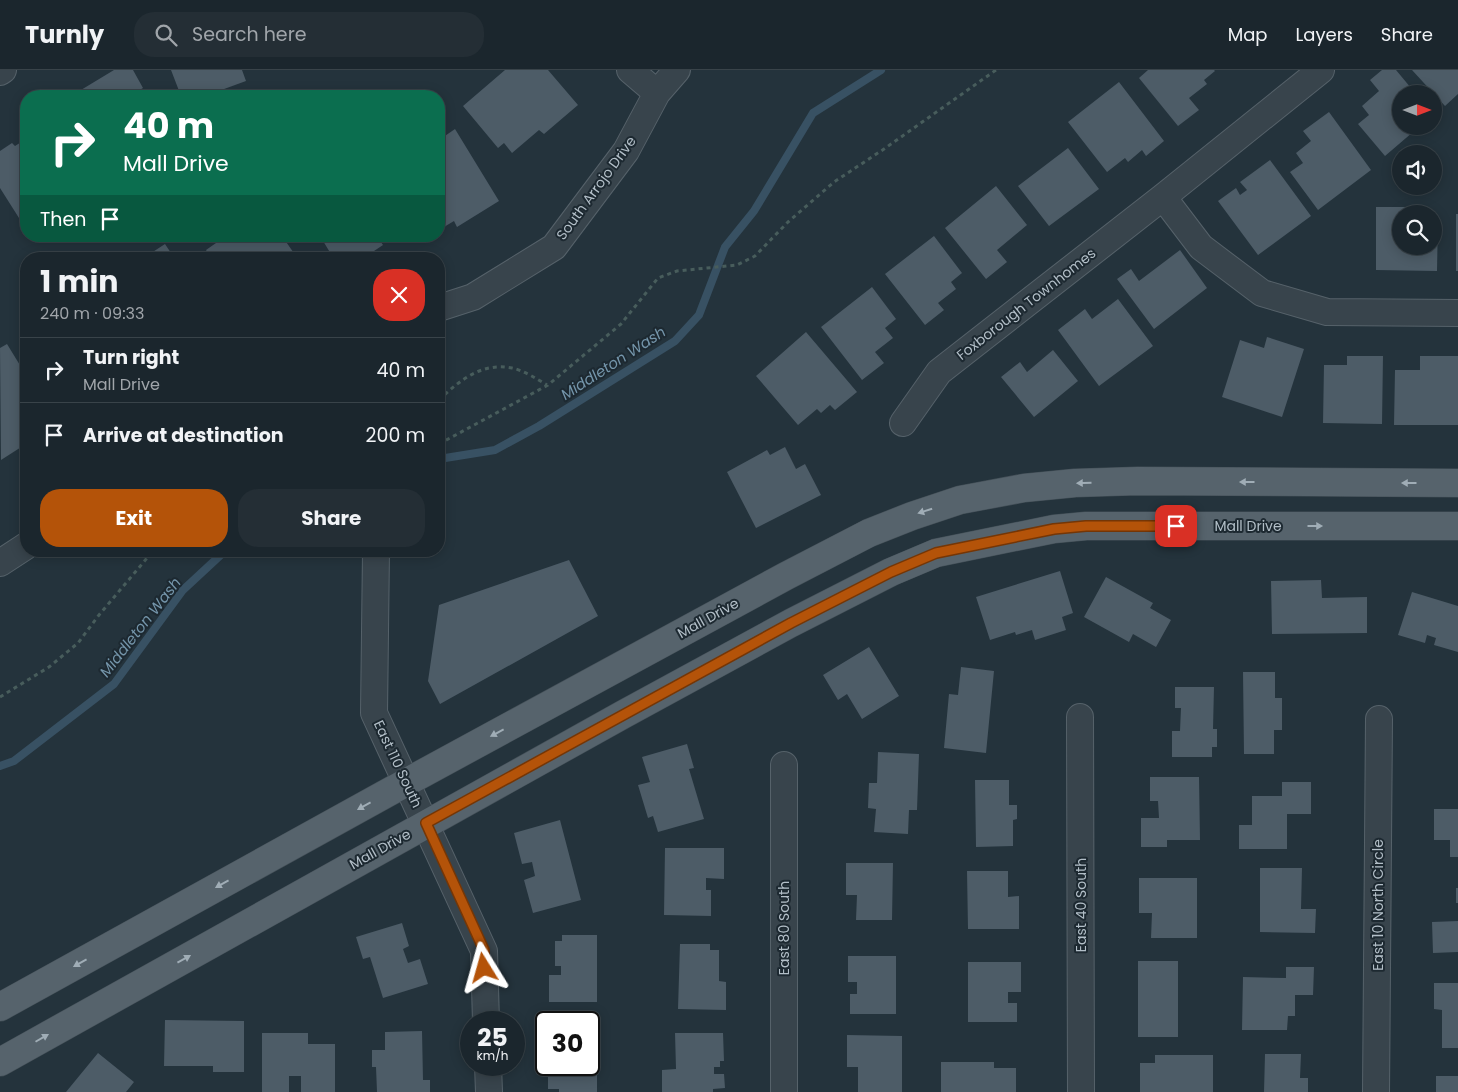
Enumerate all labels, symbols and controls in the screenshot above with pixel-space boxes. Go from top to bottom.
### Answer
search box [134,12,484,57]
text: Turnly [25,18,104,51]
icon: search [152,21,180,49]
text: Search here [192,21,307,48]
text: Map [1228,22,1268,47]
text: Layers [1296,22,1353,47]
text: Share [1381,22,1433,47]
north arrow [1392,85,1442,135]
map controls [1392,85,1442,255]
text: 40 m [123,101,214,150]
icon: right [40,110,105,175]
street label: South Arrojo Drive [551,132,641,244]
button: sound [1392,145,1442,195]
text: Mall Drive [123,148,229,179]
icon: arrive [96,205,124,233]
button: search [1392,205,1442,255]
text: Then [40,206,86,233]
street label: Foxborough Townhomes [952,243,1100,365]
text: 1 min [40,260,118,303]
button: close [373,269,425,321]
text: 240 m · 09:33 [40,302,144,325]
water label: Middleton Wash [556,321,670,405]
text: Turn right [83,344,179,371]
icon: right [40,356,68,384]
text: 40 m [376,357,425,384]
text: Mall Drive [83,373,160,396]
icon: arrive [40,421,68,449]
text: Arrive at destination [83,422,284,449]
text: 200 m [366,422,425,449]
one-way arrow [1239,478,1255,486]
one-way arrow [1076,479,1092,487]
one-way arrow [1401,479,1417,487]
button: Exit [40,489,228,547]
button: Share [238,489,425,547]
pin [1155,505,1197,547]
one-way arrow [917,508,932,516]
icon: arrive [1162,512,1190,540]
street label: Mall Drive [1214,516,1282,536]
one-way arrow [1307,522,1323,530]
water label: Middleton Wash [94,573,186,681]
street label: Mall Drive [674,593,743,643]
street label: East 110 South [369,717,427,811]
one-way arrow [490,729,504,737]
one-way arrow [358,801,371,810]
street label: Mall Drive [346,824,415,874]
street label: East 10 North Circle [1368,839,1388,971]
street label: East 40 South [1071,858,1091,952]
one-way arrow [216,880,229,889]
street label: East 80 South [774,881,794,975]
position arrow [457,941,509,993]
one-way arrow [177,955,192,963]
one-way arrow [73,959,87,967]
speed limit sign: 30 [535,1011,600,1076]
text: 25 [477,1020,508,1055]
one-way arrow [36,1033,49,1042]
text: km/h [477,1047,508,1064]

